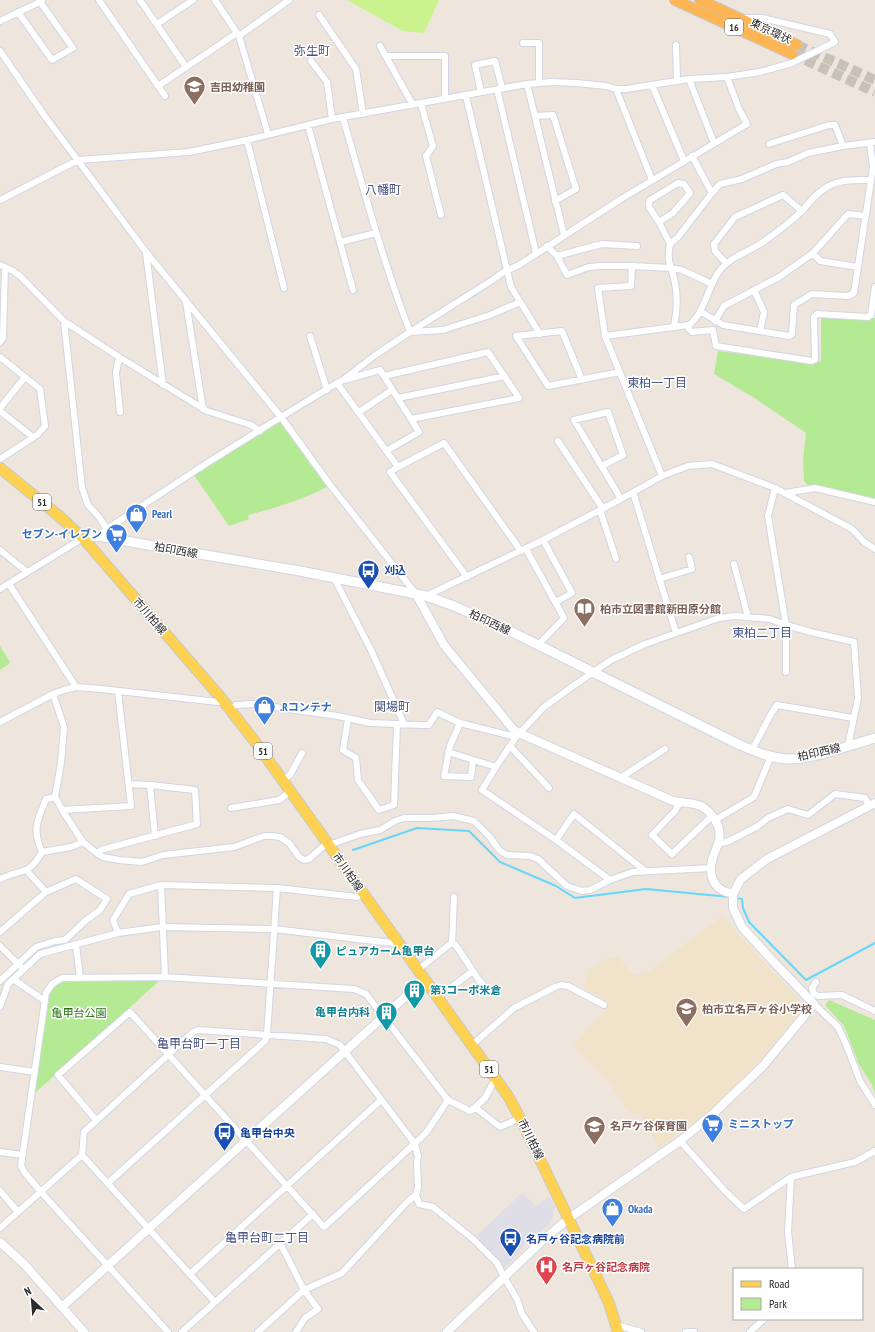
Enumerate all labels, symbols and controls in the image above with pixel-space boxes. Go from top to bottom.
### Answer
street label: 東京環状 [748,15,795,47]
road number: 16 [725,19,743,35]
district label: 弥生町 [294,43,330,58]
school or university icon: 吉田幼稚園 [181,74,207,107]
place label: 吉田幼稚園 [210,80,265,94]
district label: 八幡町 [365,182,401,197]
district label: 東柏一丁目 [627,375,687,390]
road number: 51 [33,494,51,510]
shop icon: Pearl [124,501,150,534]
place label: Pearl [152,507,172,521]
supermarket icon: セブン-イレブン [104,521,130,554]
place label: セブン-イレブン [22,527,102,541]
street label: 柏印西線 [153,539,199,561]
bus stop icon: 刈込 [356,557,382,590]
place label: 刈込 [384,563,406,577]
street label: 市川柏線 [130,595,170,637]
library icon: 柏市立図書館新田原分館 [572,596,598,629]
place label: 柏市立図書館新田原分館 [600,602,721,616]
street label: 柏印西線 [467,606,513,638]
district label: 東柏二丁目 [732,625,792,640]
shop icon: .Rコンテナ [251,694,277,727]
district label: 関場町 [374,699,410,714]
place label: .Rコンテナ [280,700,332,714]
street label: 柏印西線 [796,740,842,764]
road number: 51 [254,743,272,759]
street label: 市川柏線 [330,850,366,894]
building icon: ピュアカーム亀甲台 [307,938,333,971]
place label: ピュアカーム亀甲台 [336,944,434,958]
building icon: 第3コーポ米倉 [402,977,428,1010]
place label: 第3コーポ米倉 [430,983,501,997]
school or university icon: 柏市立名戸ヶ谷小学校 [674,996,700,1029]
building icon: 亀甲台内科 [373,999,399,1032]
place label: 柏市立名戸ヶ谷小学校 [702,1002,812,1016]
place label: 亀甲台内科 [315,1005,370,1019]
park label: 亀甲台公園 [52,1006,107,1020]
district label: 亀甲台町一丁目 [157,1036,241,1051]
road number: 51 [480,1061,498,1077]
supermarket icon: ミニストップ [699,1111,725,1144]
school or university icon: 名戸ケ谷保育園 [582,1113,608,1146]
street label: 市川柏線 [515,1116,547,1162]
place label: ミニストップ [728,1117,794,1131]
place label: 名戸ケ谷保育園 [610,1119,687,1133]
bus stop icon: 亀甲台中央 [212,1120,238,1153]
place label: 亀甲台中央 [240,1126,295,1140]
shop icon: Okada [599,1196,625,1229]
place label: Okada [628,1202,653,1216]
bus stop icon: 名戸ヶ谷記念病院前 [498,1226,524,1259]
district label: 亀甲台町二丁目 [225,1230,309,1245]
place label: 名戸ヶ谷記念病院前 [526,1232,625,1246]
hospital icon: 名戸ヶ谷記念病院 [534,1254,560,1287]
place label: 名戸ヶ谷記念病院 [562,1260,650,1274]
legend [733,1268,863,1320]
text: Road [769,1276,789,1291]
north arrow [12,1280,52,1320]
text: N [22,1283,33,1299]
text: Park [769,1296,787,1311]

